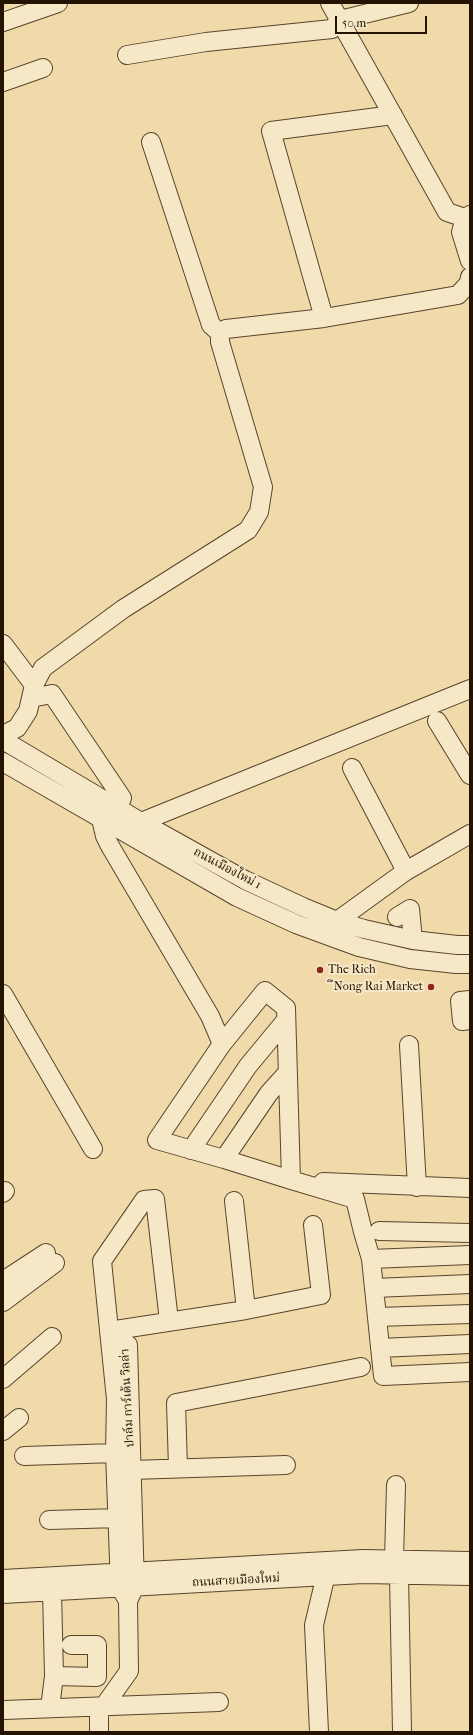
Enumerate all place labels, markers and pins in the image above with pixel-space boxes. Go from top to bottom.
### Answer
place label: The Rich [328,963,376,977]
marker: The Rich [315,965,325,975]
place label: ืNong Rai Market [334,980,423,994]
marker: ืNong Rai Market [426,982,436,992]

